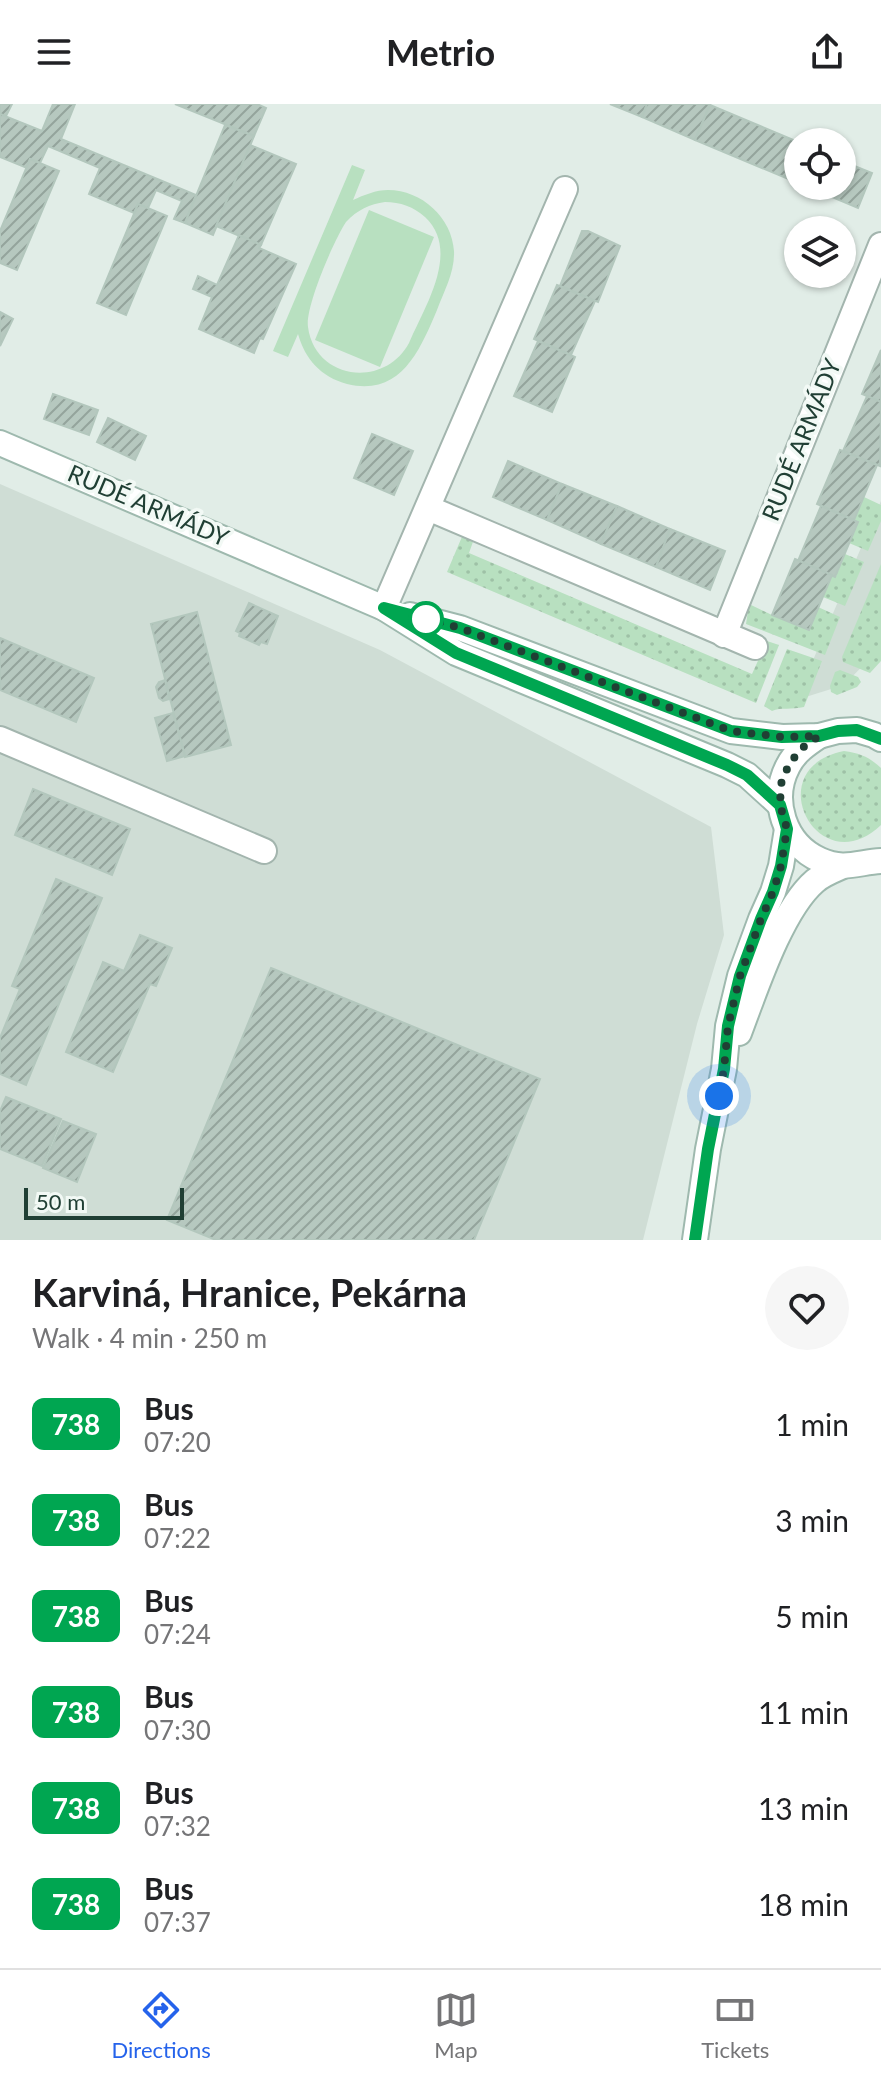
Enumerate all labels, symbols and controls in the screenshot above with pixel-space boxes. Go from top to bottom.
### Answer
icon: menu [32,30,76,74]
text: Metrio [386,30,495,74]
icon: share [805,30,849,74]
map controls [784,128,856,288]
button: locate [784,128,856,200]
button: layers [784,216,856,288]
street label: RUDÉ ARMÁDY [755,354,846,525]
street label: RUDÉ ARMÁDY [64,458,234,552]
unlabelled marker [409,602,443,636]
your location [699,1076,739,1116]
scale bar [24,1184,184,1220]
text: 50 m [36,1188,85,1215]
button: heart [765,1266,849,1350]
text: Karviná, Hranice, Pekárna [32,1269,467,1315]
text: Walk · 4 min · 250 m [32,1322,267,1354]
text: Bus [144,1390,194,1426]
text: 1 min [775,1406,849,1442]
text: 738 [52,1407,100,1441]
text: 07:20 [144,1426,211,1458]
text: Bus [144,1486,194,1522]
text: 3 min [775,1502,849,1538]
text: 738 [52,1503,100,1537]
text: 07:22 [144,1522,211,1554]
text: Bus [144,1582,194,1618]
text: 5 min [775,1598,849,1634]
text: 738 [52,1599,100,1633]
text: 07:24 [144,1618,211,1650]
text: Bus [144,1678,194,1714]
text: 11 min [758,1694,849,1730]
text: 738 [52,1695,100,1729]
text: 07:30 [144,1714,211,1746]
text: Bus [144,1774,194,1810]
text: 13 min [758,1790,849,1826]
text: 738 [52,1791,100,1825]
text: 07:32 [144,1810,211,1842]
text: Bus [144,1870,194,1906]
text: 18 min [758,1886,849,1922]
text: 738 [52,1887,100,1921]
text: 07:37 [144,1906,211,1938]
tab: Directions [112,1988,211,2063]
tab: Map [434,1988,478,2063]
tab: Tickets [701,1988,769,2063]

